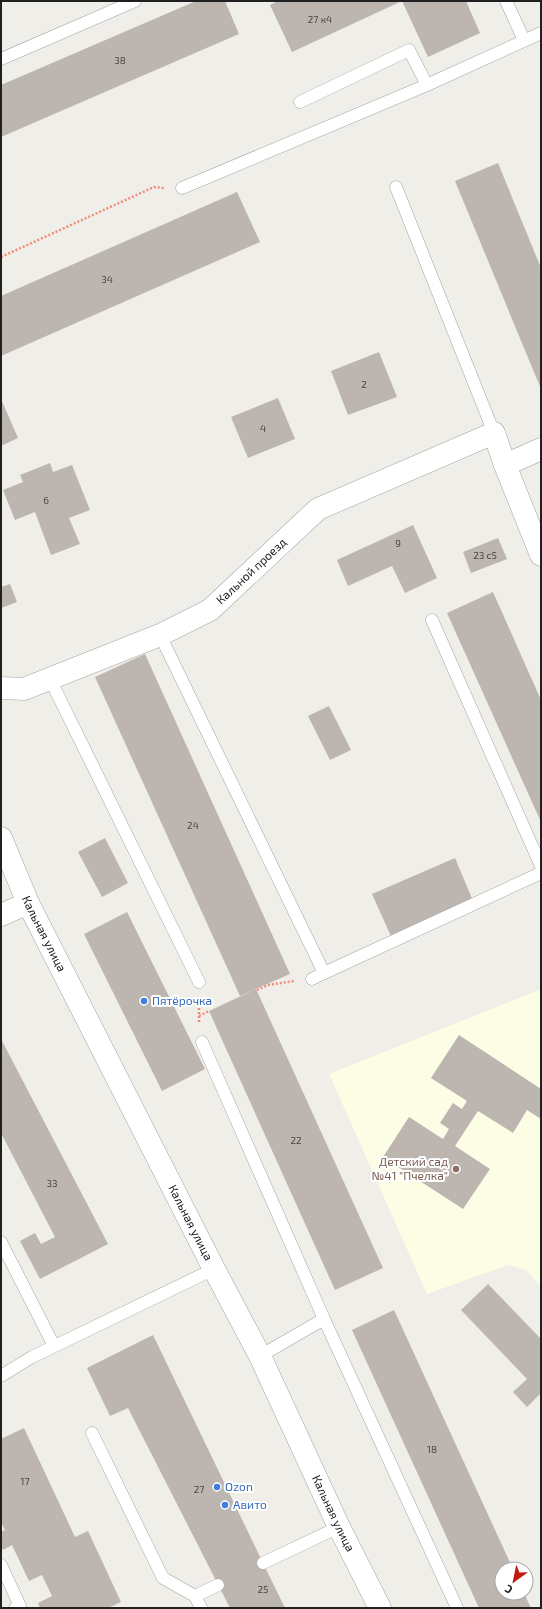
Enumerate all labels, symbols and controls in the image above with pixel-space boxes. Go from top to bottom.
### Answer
house number: 27 к4 [308,13,332,25]
house number: 38 [114,54,126,66]
house number: 34 [101,273,113,285]
house number: 2 [361,378,367,390]
house number: 4 [260,422,266,434]
house number: 6 [43,494,49,506]
street label: Кальной проезд [213,534,289,607]
house number: 9 [395,537,401,549]
house number: 23 с5 [473,549,497,561]
house number: 24 [187,819,199,831]
street label: Кальная улица [20,894,70,974]
place label: Пятёрочка [152,993,212,1007]
marker: Пятёрочка [139,996,149,1006]
house number: 22 [290,1134,302,1146]
place label: Детский сад №41 "Пчелка" [371,1154,448,1182]
marker: Детский сад №41 "Пчелка" [451,1164,461,1174]
house number: 33 [46,1177,58,1189]
street label: Кальная улица [166,1182,216,1262]
house number: 18 [427,1443,437,1455]
street label: Кальная улица [310,1473,358,1554]
house number: 17 [20,1475,30,1487]
place label: Ozon [225,1479,253,1493]
marker: Ozon [212,1482,222,1492]
house number: 27 [194,1483,204,1495]
place label: Авито [233,1497,267,1511]
marker: Авито [220,1500,230,1510]
north arrow [494,1561,534,1601]
text: С [502,1582,515,1597]
house number: 25 [258,1583,268,1595]

